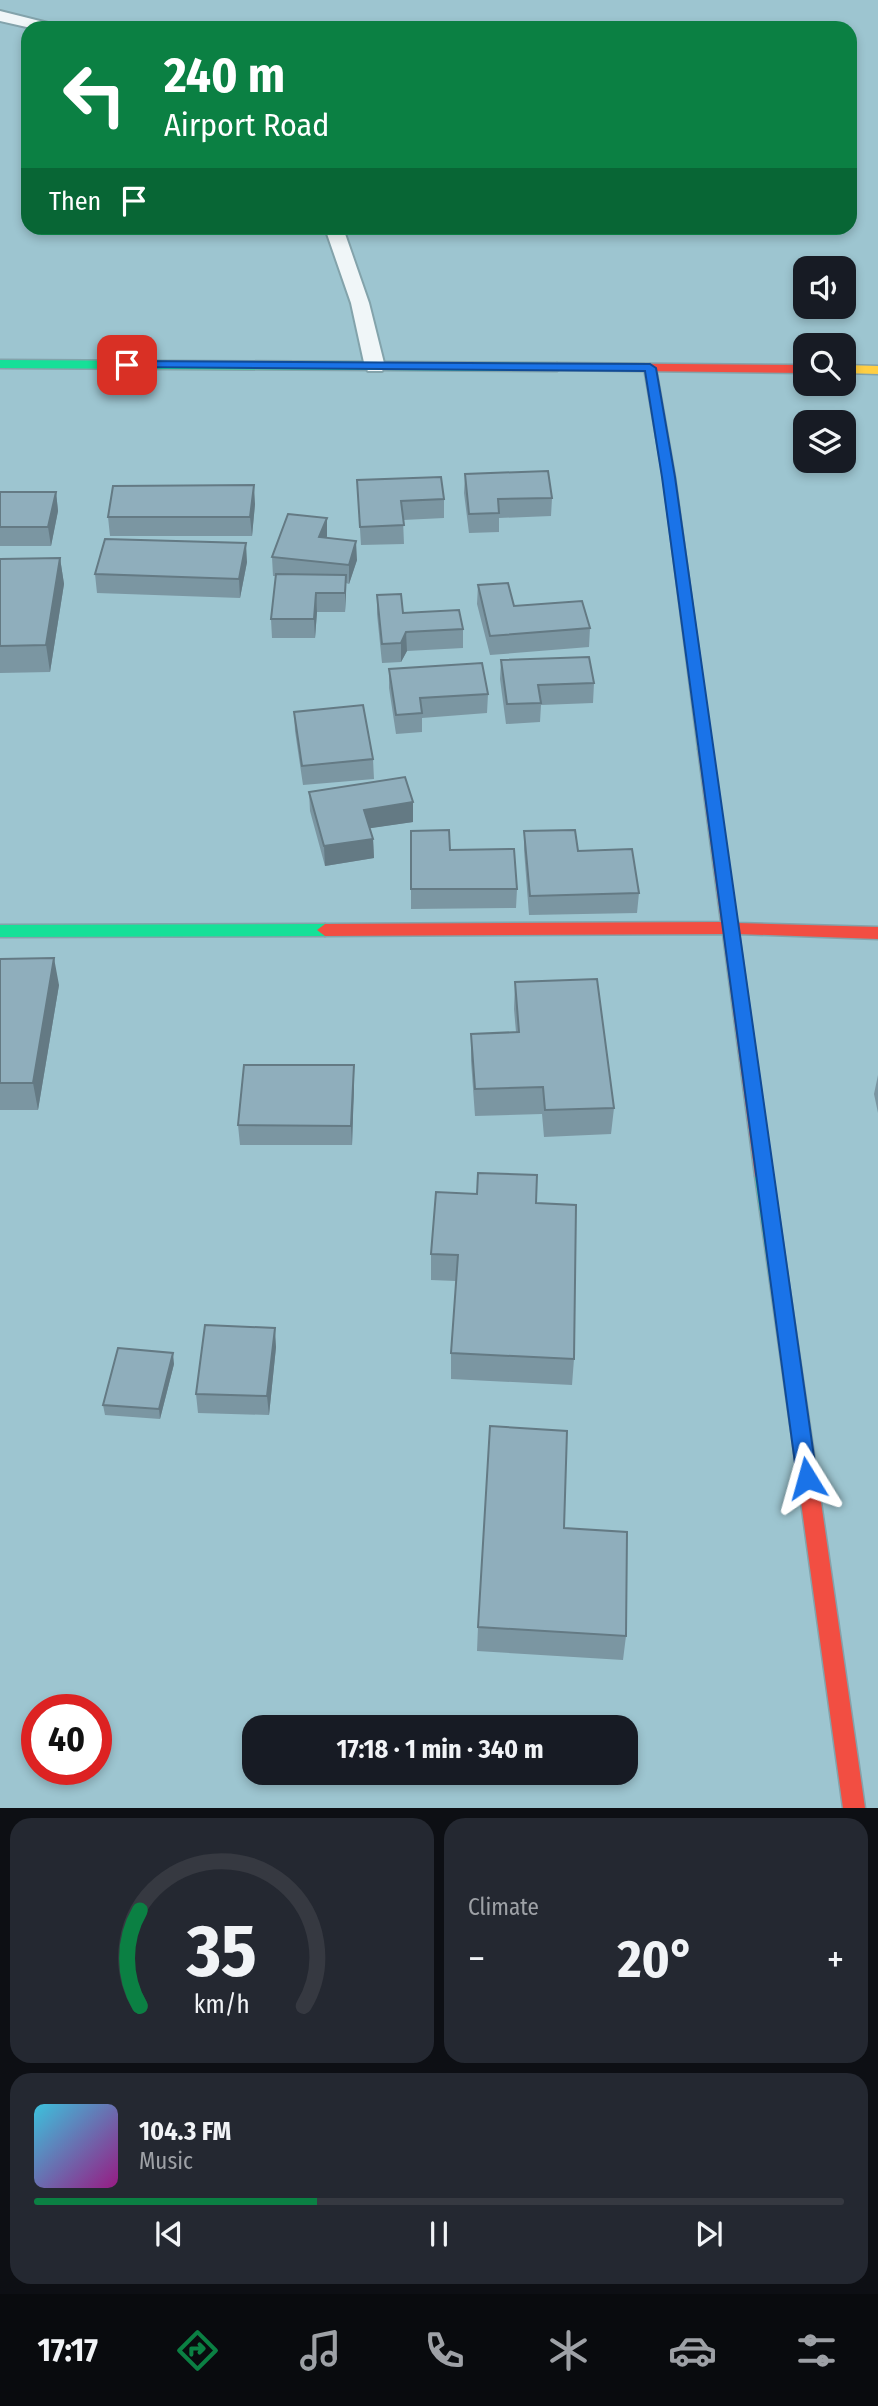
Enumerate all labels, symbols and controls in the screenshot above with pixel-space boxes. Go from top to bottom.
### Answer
text: 240 m [164,46,285,105]
icon: left [49,49,140,140]
text: Airport Road [164,106,329,144]
icon: arrive [115,182,153,220]
text: Then [49,186,101,217]
map controls [793,256,856,473]
button: sound [793,256,856,319]
button: search [793,333,856,396]
pin [97,335,157,395]
icon: arrive [108,346,146,384]
button: layers [793,410,856,473]
position arrow [770,1441,844,1515]
speed limit sign: 40 [21,1694,112,1785]
text: 17:18 · 1 min · 340 m [336,1734,544,1765]
text: Climate [468,1893,539,1921]
text: 35 [186,1909,257,1996]
text: 20° [618,1928,694,1991]
text: − [468,1936,485,1982]
text: + [827,1936,844,1982]
text: km/h [194,1990,250,2020]
text: 104.3 FM [139,2116,231,2147]
text: Music [139,2147,193,2175]
icon: previous [150,2215,188,2253]
icon: pause [420,2215,458,2253]
icon: next [690,2215,728,2253]
icon: directions [173,2326,222,2375]
icon: music [296,2326,345,2375]
icon: phone [420,2326,469,2375]
icon: climate [544,2326,593,2375]
icon: car [668,2326,717,2375]
icon: filters [792,2326,841,2375]
text: 17:17 [37,2331,98,2369]

